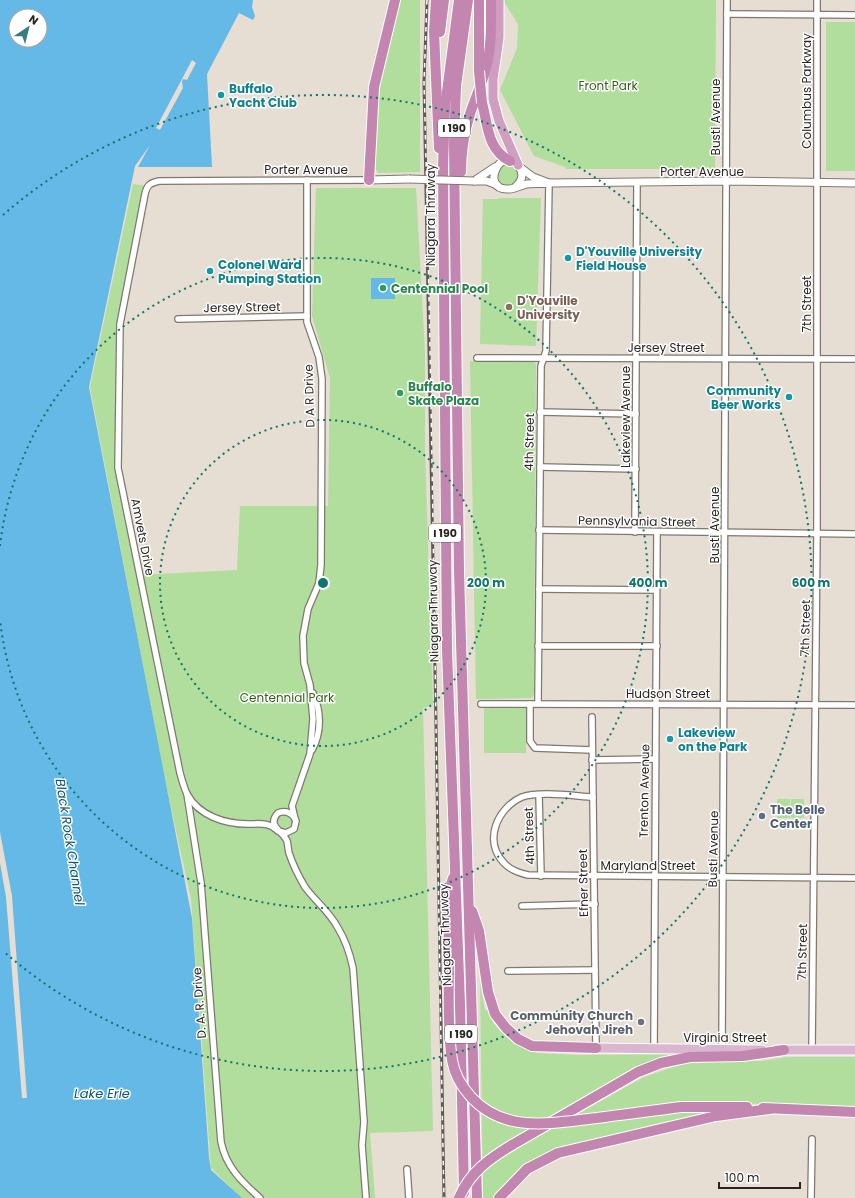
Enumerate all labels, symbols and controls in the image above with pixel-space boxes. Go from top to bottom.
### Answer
north arrow [8,8,48,48]
text: N [26,11,42,29]
street label: Columbus Parkway [798,33,815,149]
park label: Front Park [578,77,638,94]
street label: Busti Avenue [707,79,724,155]
place label: Buffalo Yacht Club [229,80,297,111]
marker: Buffalo Yacht Club [216,90,226,100]
road number: I 190 [438,119,470,137]
street label: Porter Avenue [264,161,348,178]
street label: Niagara Thruway [422,163,439,266]
street label: Porter Avenue [660,163,744,180]
place label: D'Youville University Field House [576,243,702,274]
marker: D'Youville University Field House [563,253,573,263]
place label: Colonel Ward Pumping Station [218,256,321,287]
marker: Colonel Ward Pumping Station [205,266,215,276]
street label: 7th Street [798,276,815,332]
place label: Centennial Pool [391,280,488,297]
marker: Centennial Pool [378,283,388,293]
place label: D'Youville University [517,292,580,323]
street label: Jersey Street [203,298,281,316]
marker: D'Youville University [504,302,514,312]
street label: Jersey Street [627,339,705,356]
street label: D A R Drive [299,364,319,428]
street label: Lakeview Avenue [617,366,634,468]
place label: Buffalo Skate Plaza [408,378,479,409]
place label: Community Beer Works [707,382,781,413]
marker: Buffalo Skate Plaza [395,388,405,398]
marker: Community Beer Works [784,392,794,402]
street label: 4th Street [520,413,538,471]
street label: Busti Avenue [706,487,723,563]
street label: Amvets Drive [127,497,159,577]
street label: Pennsylvania Street [578,511,696,531]
road number: I 190 [429,524,461,542]
street label: Niagara Thruway [424,559,442,662]
text: 200 m [467,574,505,591]
text: 400 m [628,574,668,591]
text: 600 m [792,574,831,591]
centre of rings [316,576,330,590]
street label: 7th Street [796,599,814,657]
street label: Hudson Street [626,685,710,702]
park label: Centennial Park [240,689,335,706]
place label: Lakeview on the Park [678,724,748,755]
marker: Lakeview on the Park [665,734,675,744]
street label: Trenton Avenue [635,744,653,838]
water label: Black Rock Channel [51,777,90,908]
place label: The Belle Center [770,801,825,832]
street label: 4th Street [519,807,539,865]
street label: Busti Avenue [704,810,722,888]
marker: The Belle Center [757,811,767,821]
street label: Efner Street [574,849,592,917]
street label: Maryland Street [601,857,695,874]
street label: Niagara Thruway [435,883,455,987]
street label: 7th Street [793,923,811,981]
street label: D. A. R. Drive [188,967,210,1039]
place label: Community Church Jehovah Jireh [510,1007,633,1038]
marker: Community Church Jehovah Jireh [636,1017,646,1027]
road number: I 190 [445,1025,477,1043]
street label: Virginia Street [683,1029,767,1046]
water label: Lake Erie [74,1084,130,1103]
scale bar [719,1164,800,1190]
text: 100 m [725,1169,759,1186]

